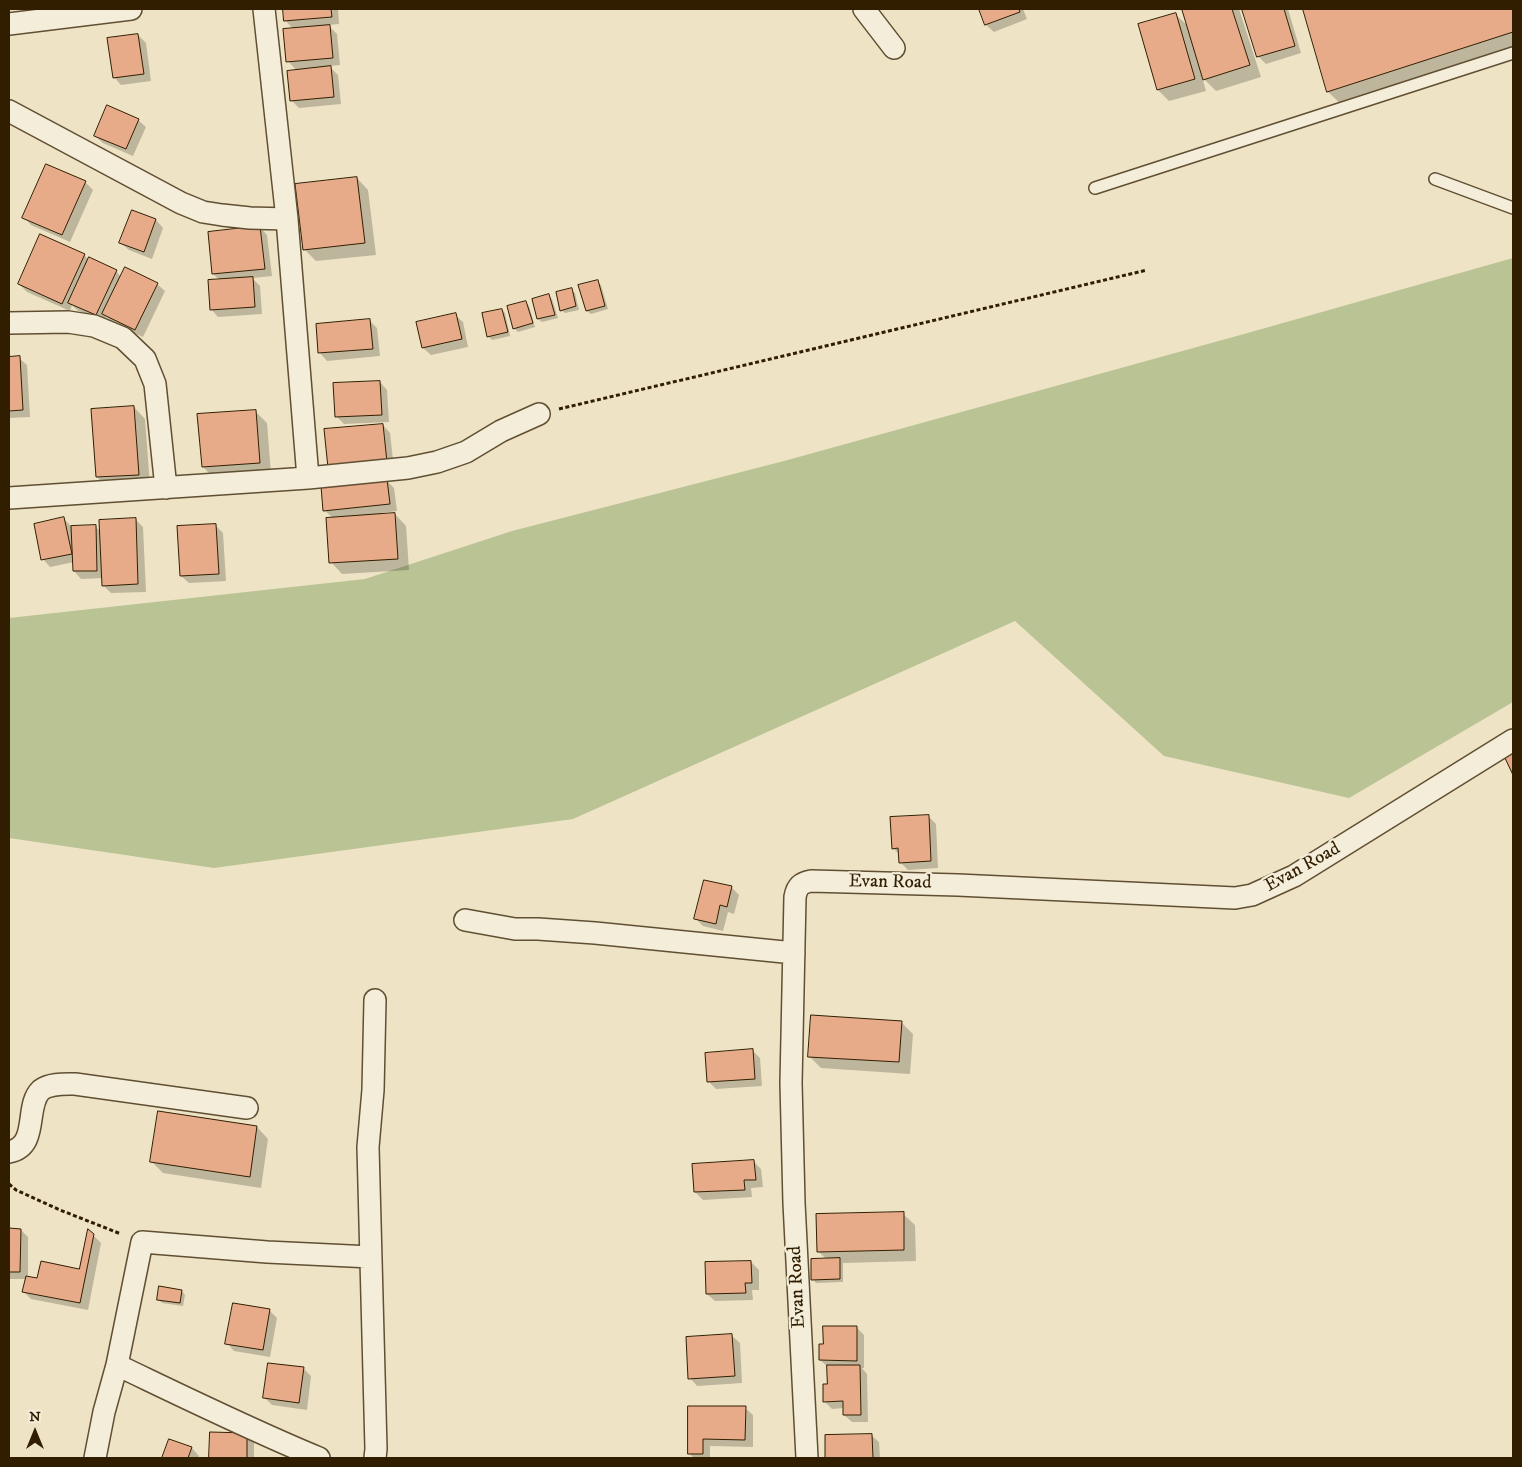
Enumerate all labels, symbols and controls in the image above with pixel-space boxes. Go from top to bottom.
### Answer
street label: Evan Road [1261,838,1345,898]
street label: Evan Road [848,871,932,895]
street label: Evan Road [784,1245,812,1329]
north arrow [10,1407,60,1457]
text: N [29,1408,41,1426]

